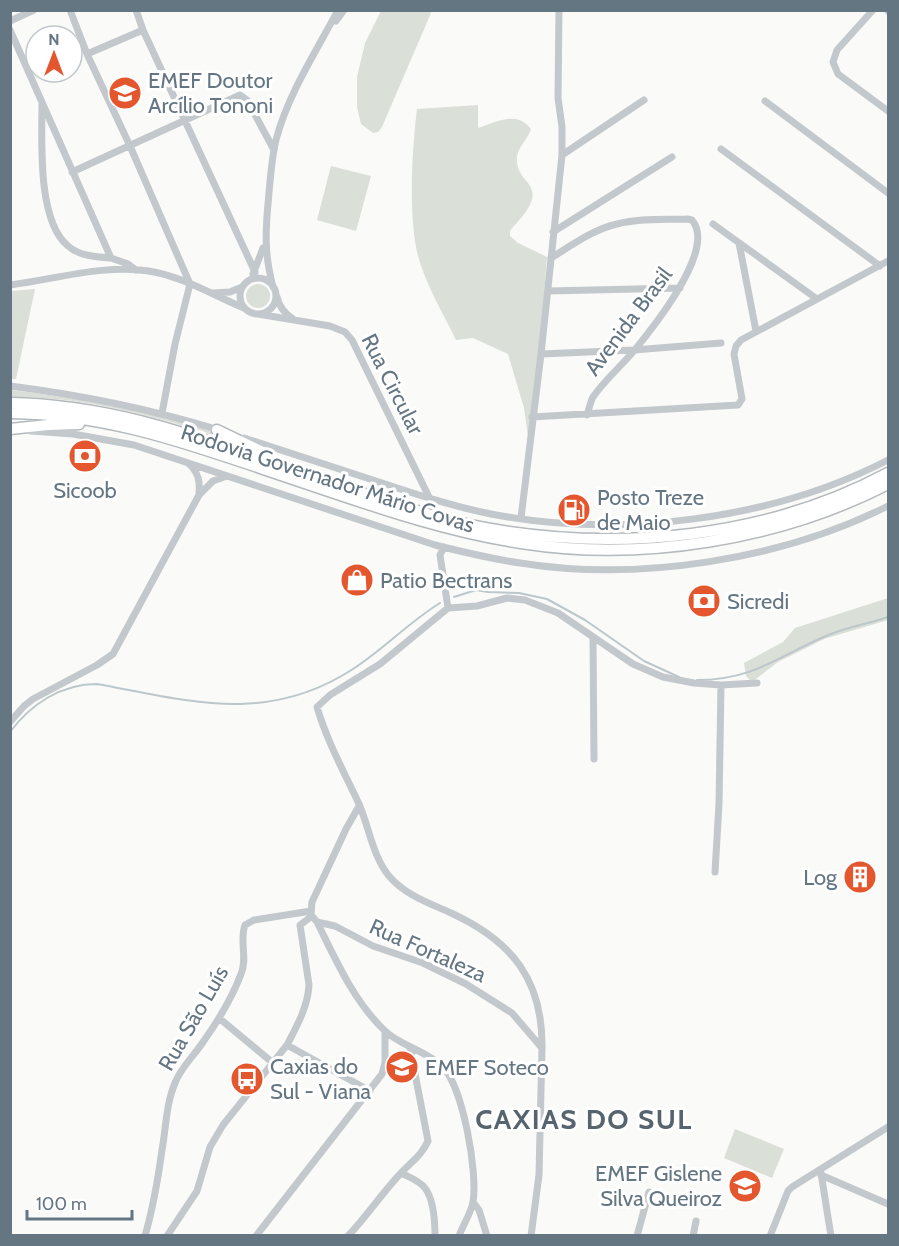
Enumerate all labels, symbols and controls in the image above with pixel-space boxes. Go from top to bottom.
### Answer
north arrow [24,24,84,84]
text: N [48,30,60,49]
place label: EMEF Doutor Arcílio Tononi [148,67,273,119]
school or university icon: EMEF Doutor Arcílio Tononi [107,75,143,111]
street label: Avenida Brasil [579,261,678,381]
street label: Rua Circular [356,329,430,439]
street label: Rodovia Governador Mário Covas [178,418,478,539]
bank icon: Sicoob [67,438,103,474]
place label: Sicoob [53,477,117,504]
place label: Posto Treze de Maio [597,484,704,536]
fuel station icon: Posto Treze de Maio [556,492,592,528]
shop icon: Patio Bectrans [339,562,375,598]
place label: Patio Bectrans [380,567,512,594]
bank icon: Sicredi [686,583,722,619]
place label: Sicredi [727,588,789,615]
building icon: Log [842,859,878,895]
place label: Log [803,864,838,891]
street label: Rua Fortaleza [365,913,491,988]
street label: Rua São Luís [153,961,234,1076]
school or university icon: EMEF Soteco [384,1049,420,1085]
place label: Caxias do Sul - Viana [270,1053,372,1105]
place label: EMEF Soteco [425,1054,549,1081]
bus stop icon: Caxias do Sul - Viana [229,1061,265,1097]
district label: CAXIAS DO SUL [475,1102,693,1136]
place label: EMEF Gislene Silva Queiroz [595,1160,722,1212]
school or university icon: EMEF Gislene Silva Queiroz [727,1168,763,1204]
scale bar [27,1183,132,1221]
text: 100 m [36,1193,87,1215]

